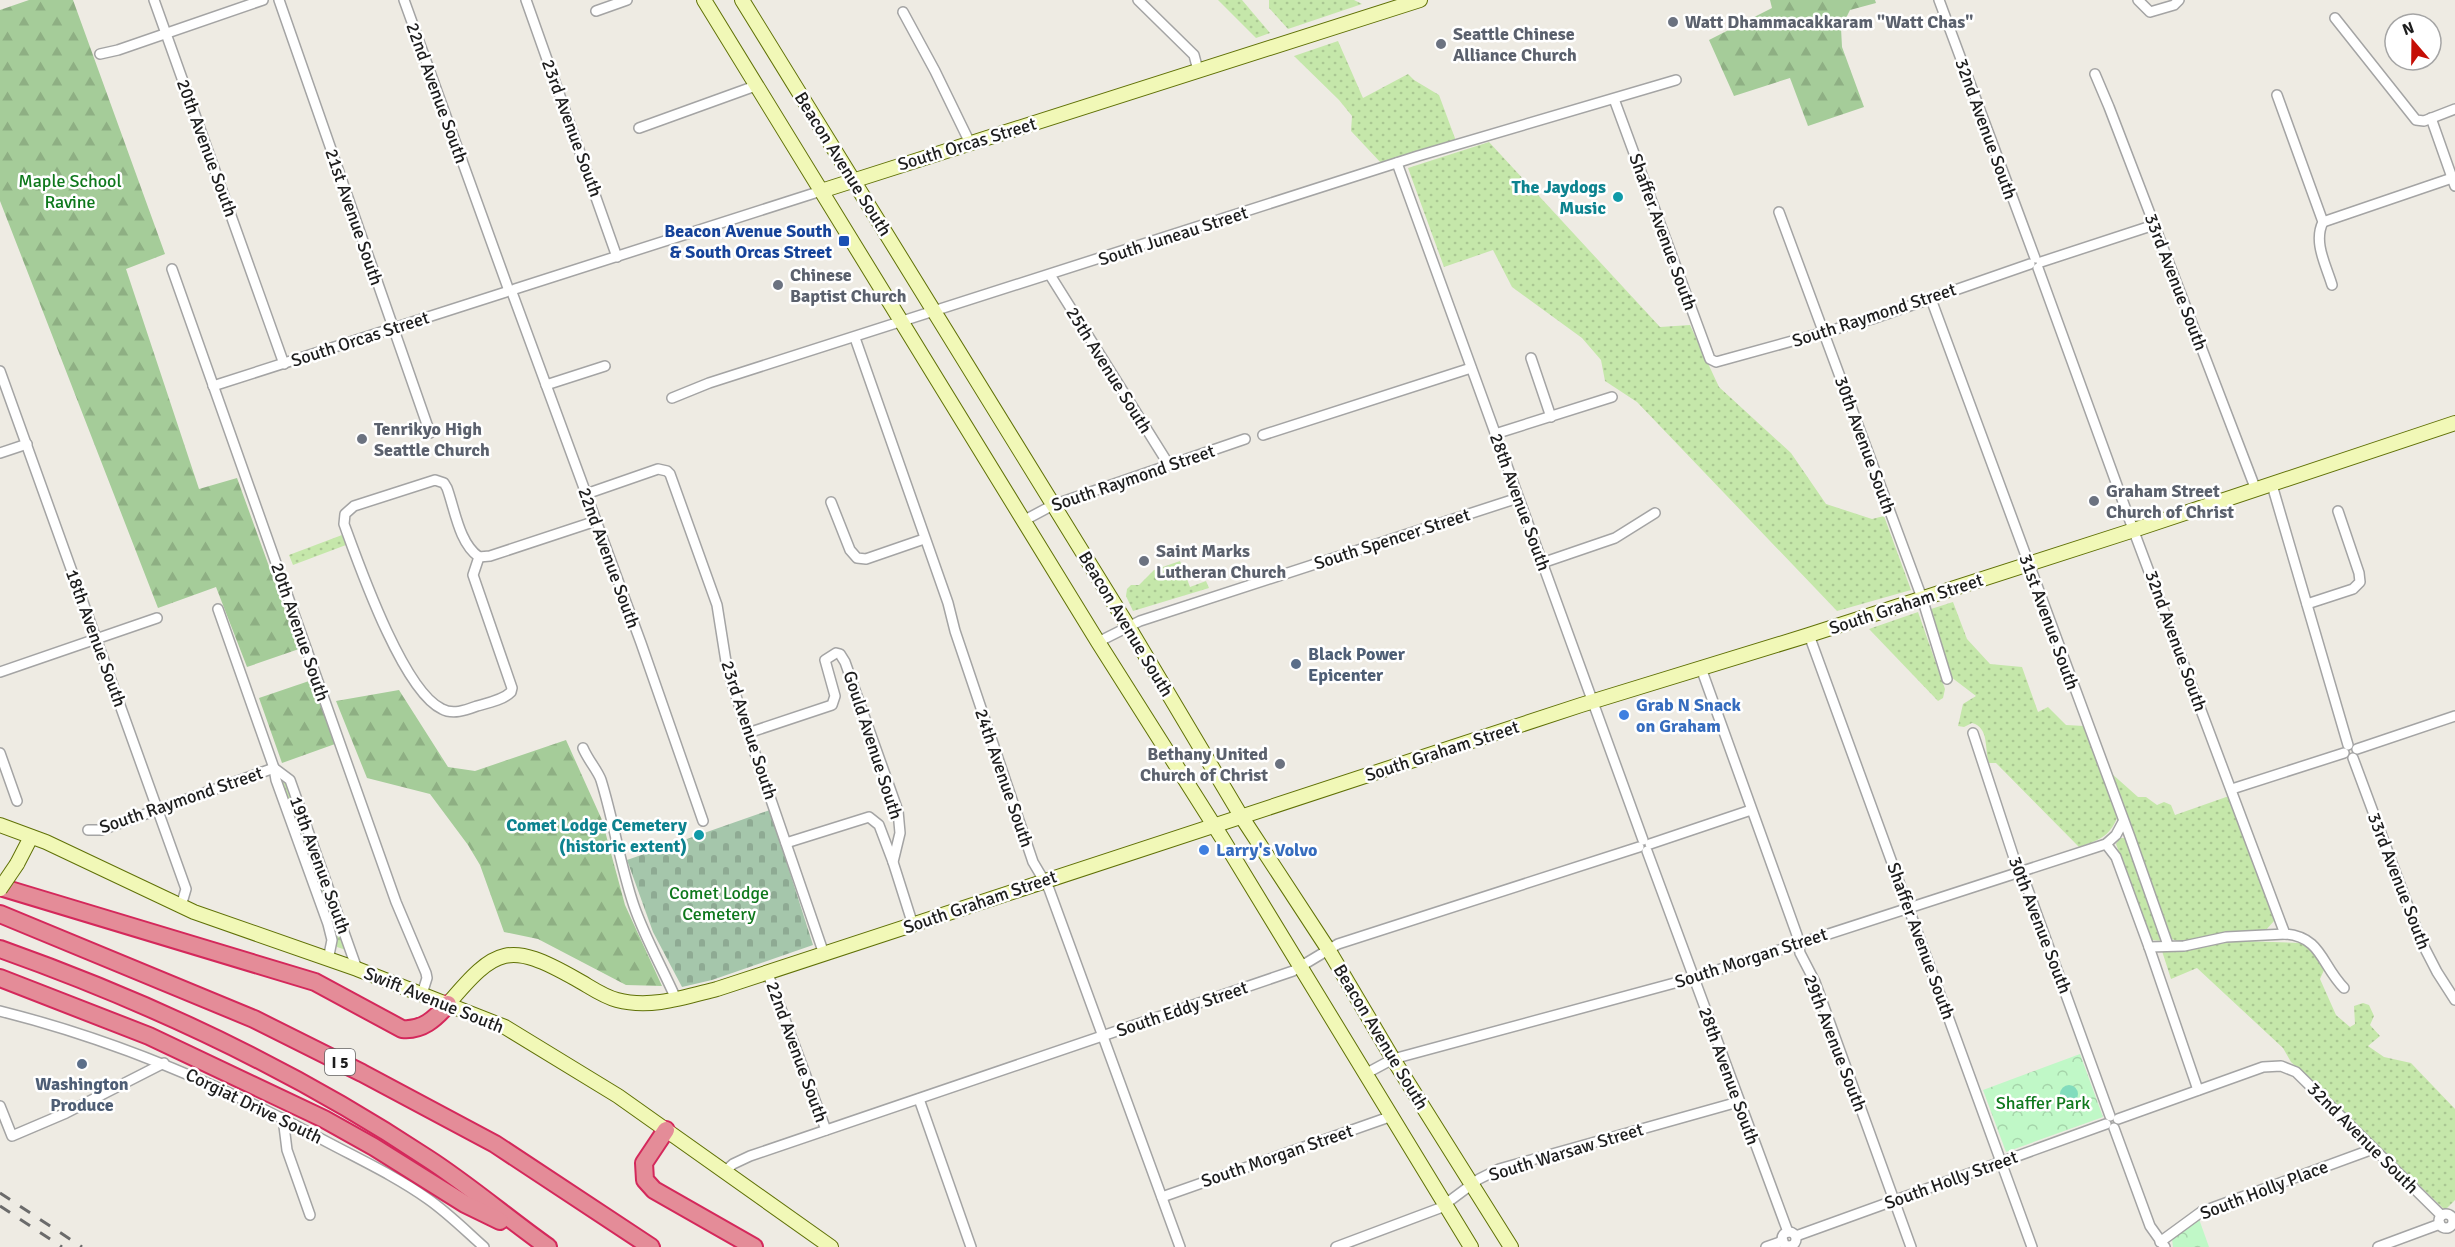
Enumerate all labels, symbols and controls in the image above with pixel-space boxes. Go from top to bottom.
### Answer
place label: Watt Dhammacakkaram "Watt Chas" [1685,11,1973,33]
north arrow [2383,12,2443,72]
marker: Watt Dhammacakkaram "Watt Chas" [1666,15,1680,29]
text: N [2400,18,2417,40]
street label: 22nd Avenue South [401,20,473,166]
place label: Seattle Chinese Alliance Church [1453,23,1577,66]
marker: Seattle Chinese Alliance Church [1434,37,1448,51]
street label: 23rd Avenue South [537,56,607,200]
street label: 32nd Avenue South [1950,56,2022,202]
street label: 20th Avenue South [172,76,242,220]
street label: Beacon Avenue South [790,88,896,240]
street label: South Orcas Street [895,112,1039,176]
street label: 21st Avenue South [320,146,388,288]
street label: Shaffer Avenue South [1624,151,1702,313]
park label: Maple School Ravine [18,170,122,213]
place label: The Jaydogs Music [1512,176,1606,219]
marker: The Jaydogs Music [1611,190,1625,204]
street label: South Juneau Street [1095,201,1251,271]
street label: 33rd Avenue South [2140,210,2212,354]
place label: Beacon Avenue South & South Orcas Street [664,220,832,263]
marker: Beacon Avenue South & South Orcas Street [837,234,851,248]
place label: Chinese Baptist Church [790,264,907,307]
marker: Chinese Baptist Church [771,278,785,292]
street label: South Raymond Street [1789,278,1959,352]
street label: 25th Avenue South [1061,303,1157,437]
street label: South Orcas Street [288,306,432,372]
street label: 30th Avenue South [1830,373,1900,517]
place label: Tenrikyo High Seattle Church [374,418,490,461]
street label: 28th Avenue South [1485,430,1555,574]
marker: Tenrikyo High Seattle Church [355,432,369,446]
street label: South Raymond Street [1048,440,1218,516]
place label: Graham Street Church of Christ [2106,480,2234,523]
street label: 22nd Avenue South [573,485,645,631]
marker: Graham Street Church of Christ [2087,494,2101,508]
street label: South Spencer Street [1311,503,1473,575]
place label: Saint Marks Lutheran Church [1156,540,1287,583]
street label: Beacon Avenue South [1074,547,1178,701]
street label: 31st Avenue South [2014,551,2084,693]
marker: Saint Marks Lutheran Church [1137,554,1151,568]
street label: 20th Avenue South [266,560,334,704]
street label: 18th Avenue South [61,566,131,710]
street label: 32nd Avenue South [2140,568,2212,714]
street label: South Graham Street [1826,569,1986,639]
place label: Black Power Epicenter [1308,643,1406,686]
marker: Black Power Epicenter [1289,657,1303,671]
street label: 23rd Avenue South [716,658,782,802]
street label: Gould Avenue South [839,668,907,822]
place label: Grab N Snack on Graham [1636,694,1742,737]
street label: 24th Avenue South [970,706,1038,850]
marker: Grab N Snack on Graham [1617,708,1631,722]
street label: South Graham Street [1362,716,1522,786]
place label: Bethany United Church of Christ [1140,743,1268,786]
marker: Bethany United Church of Christ [1273,757,1287,771]
street label: South Raymond Street [96,762,266,838]
street label: 19th Avenue South [285,793,355,937]
street label: 33rd Avenue South [2363,809,2435,953]
place label: Comet Lodge Cemetery (historic extent) [506,814,687,857]
marker: Comet Lodge Cemetery (historic extent) [692,828,706,842]
place label: Larry's Volvo [1216,839,1317,861]
marker: Larry's Volvo [1197,843,1211,857]
street label: 30th Avenue South [2004,853,2076,997]
street label: Shaffer Avenue South [1882,860,1960,1022]
street label: South Graham Street [900,865,1060,939]
park label: Comet Lodge Cemetery [669,882,769,925]
street label: South Morgan Street [1672,923,1830,993]
street label: Beacon Avenue South [1329,960,1433,1114]
street label: Swift Avenue South [361,962,507,1038]
street label: 29th Avenue South [1799,971,1871,1115]
street label: South Eddy Street [1113,976,1251,1042]
street label: 22nd Avenue South [761,979,833,1125]
street label: 28th Avenue South [1694,1004,1764,1148]
road number: I 5 [325,1049,355,1075]
marker: Washington Produce [75,1057,89,1071]
street label: Corgiat Drive South [182,1063,326,1149]
place label: Washington Produce [35,1073,129,1116]
street label: 32nd Avenue South [2303,1078,2423,1198]
park label: Shaffer Park [1996,1092,2090,1114]
street label: South Warsaw Street [1486,1118,1646,1186]
street label: South Morgan Street [1198,1120,1356,1192]
street label: South Holly Street [1881,1146,2021,1214]
street label: South Holly Place [2197,1155,2331,1225]

